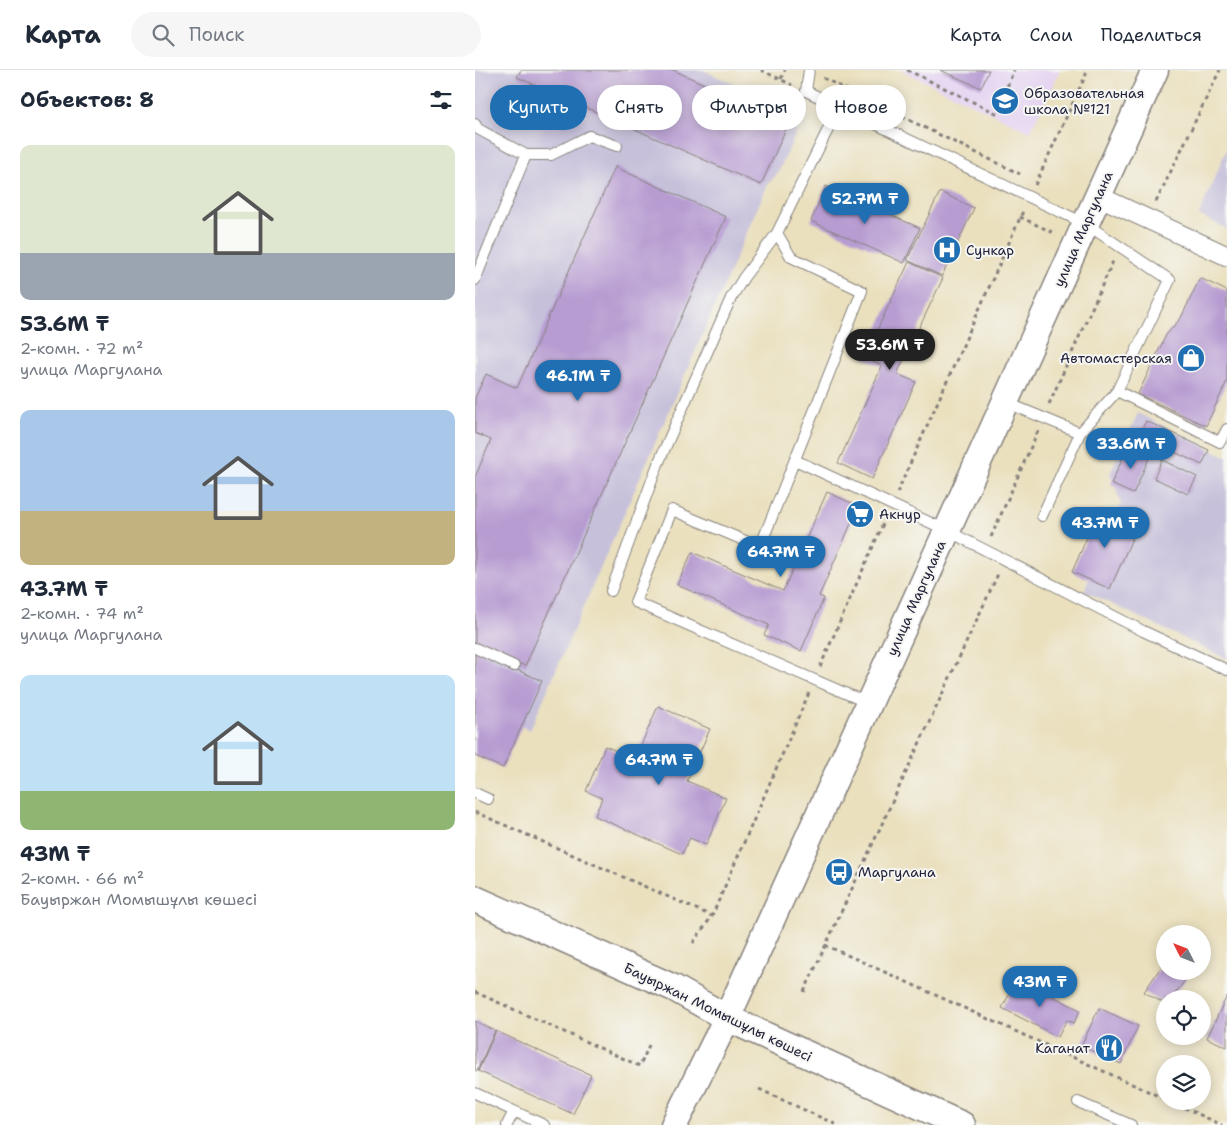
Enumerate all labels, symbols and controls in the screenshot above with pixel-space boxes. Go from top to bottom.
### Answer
search box [131,12,481,57]
text: Карта [25,19,101,51]
icon: search [149,21,177,49]
text: Поиск [189,22,244,47]
text: Карта [950,23,1001,47]
text: Слои [1029,23,1073,47]
text: Поделиться [1101,23,1202,47]
place label: Образовательная школа №121 [1024,84,1144,118]
chip: Купить [490,85,587,130]
chip: Снять [597,85,682,130]
chip: Фильтры [692,85,806,130]
chip: Новое [816,85,906,130]
text: Объектов: 8 [20,86,154,114]
icon: filters [427,86,455,114]
school or university icon: Образовательная школа №121 [990,86,1020,116]
street label: улица Маргулана [1049,168,1117,290]
icon: home [193,178,283,268]
pin: 52.7M ₸ [819,182,911,225]
text: 52.7M ₸ [832,188,898,209]
hospital icon: Сункар [932,235,962,265]
place label: Сункар [966,241,1014,259]
text: 53.6M ₸ [20,310,109,338]
pin: 53.6M ₸ [844,328,936,371]
text: 53.6M ₸ [856,334,924,355]
text: 2-комн. · 72 m² [20,338,143,359]
shop icon: Автомастерская [1176,343,1206,373]
place label: Автомастерская [1060,349,1172,367]
text: улица Маргулана [20,359,163,380]
pin: 46.1M ₸ [532,360,624,402]
text: 46.1M ₸ [546,365,610,386]
pin: 33.6M ₸ [1085,428,1177,470]
text: 33.6M ₸ [1097,433,1165,454]
icon: home [193,443,283,533]
supermarket icon: Акнур [845,499,875,529]
place label: Акнур [879,505,921,523]
pin: 43.7M ₸ [1059,506,1151,549]
text: 43.7M ₸ [1072,512,1138,533]
pin: 64.7M ₸ [735,536,827,578]
street label: улица Маргулана [882,537,950,659]
text: 64.7M ₸ [747,541,815,562]
text: 43.7M ₸ [20,575,108,603]
text: 2-комн. · 74 m² [20,603,144,624]
text: улица Маргулана [20,624,163,645]
icon: home [193,708,283,798]
pin: 64.7M ₸ [613,744,705,786]
text: 64.7M ₸ [625,749,693,770]
text: 43M ₸ [20,840,90,868]
bus stop icon: Маргулана [824,857,854,887]
place label: Маргулана [858,863,936,881]
text: 2-комн. · 66 m² [20,868,144,889]
text: Бауыржан Момышұлы көшесі [20,889,257,910]
north arrow [1156,925,1211,980]
map controls [1156,925,1211,1110]
street label: Бауыржан Момышұлы көшесі [621,958,815,1066]
pin: 43M ₸ [1005,966,1075,1008]
text: 43M ₸ [1013,971,1067,992]
button: locate [1156,990,1211,1045]
restaurant icon: Каганат [1094,1033,1124,1063]
place label: Каганат [1035,1039,1091,1057]
button: layers [1156,1055,1211,1110]

